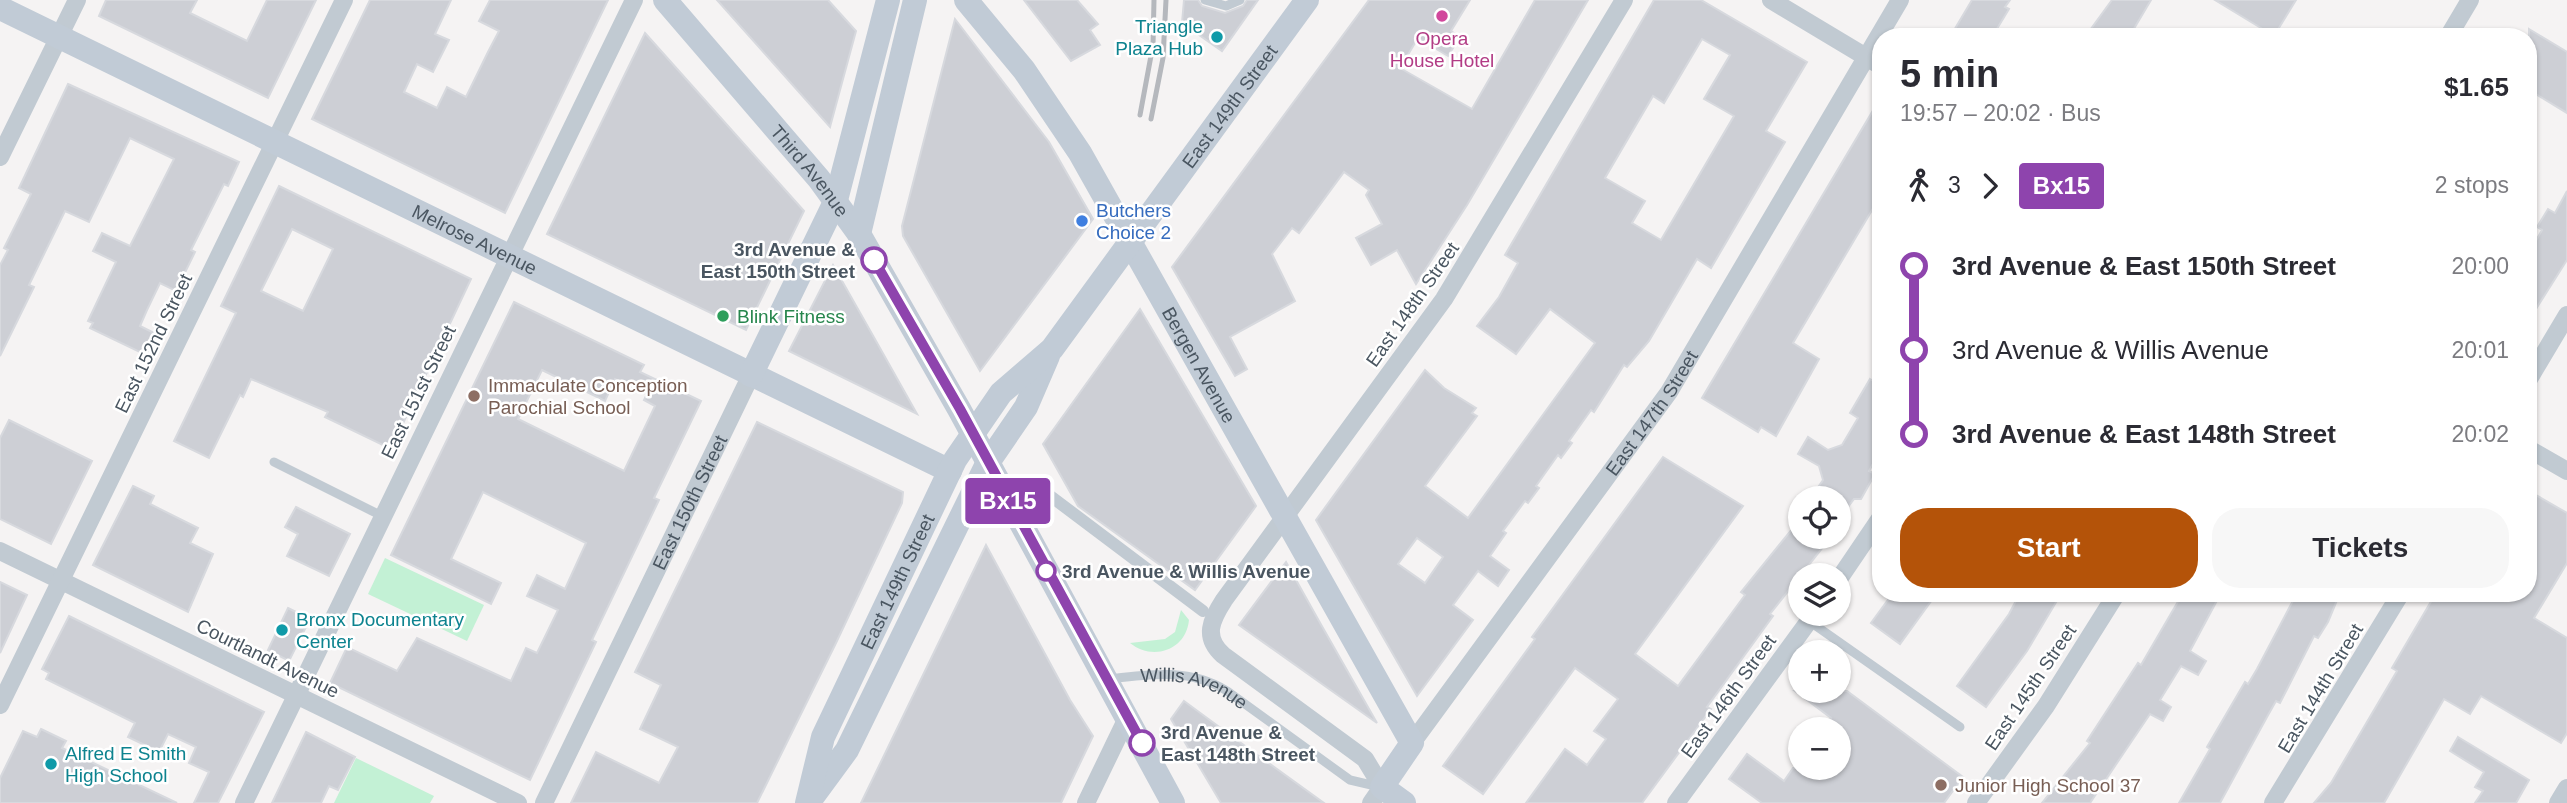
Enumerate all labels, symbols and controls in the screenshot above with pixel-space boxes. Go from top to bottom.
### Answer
marker: Opera House Hotel [1434,8,1450,24]
place label: Triangle Plaza Hub [1115,16,1203,59]
place label: Opera House Hotel [1390,28,1494,71]
marker: Triangle Plaza Hub [1209,29,1225,45]
street label: East 149th Street [1178,40,1282,172]
text: 5 min [1900,53,1999,95]
text: $1.65 [2444,72,2509,102]
text: 19:57 – 20:02 · Bus [1900,100,2101,126]
street label: Third Avenue [766,121,853,221]
icon: walk [1900,167,1938,205]
icon: forward [1971,167,2009,205]
text: 3 [1948,172,1961,198]
text: Bx15 [2033,172,2090,199]
text: 2 stops [2435,172,2509,198]
place label: Butchers Choice 2 [1096,200,1171,243]
street label: Melrose Avenue [409,201,540,279]
marker: Butchers Choice 2 [1074,213,1090,229]
street label: East 148th Street [1362,238,1464,370]
place label: 3rd Avenue & East 150th Street [701,239,856,282]
marker: 3rd Avenue & East 150th Street [861,247,887,273]
text: 3rd Avenue & East 150th Street [1952,251,2336,281]
text: 20:00 [2451,253,2509,279]
street label: East 152nd Street [111,270,197,416]
street label: Bergen Avenue [1158,303,1240,427]
place label: Blink Fitness [737,306,845,327]
marker: Blink Fitness [715,308,731,324]
street label: East 151st Street [377,321,460,462]
text: 3rd Avenue & Willis Avenue [1952,335,2269,365]
text: 20:01 [2451,337,2509,363]
street label: East 147th Street [1602,346,1702,480]
place label: Immaculate Conception Parochial School [488,375,688,418]
marker: Immaculate Conception Parochial School [466,388,482,404]
text: 3rd Avenue & East 148th Street [1952,419,2336,449]
text: 20:02 [2451,421,2509,447]
street label: East 150th Street [648,431,732,573]
line badge: Bx15 [959,478,1057,524]
map controls [1788,486,1851,780]
button: locate [1788,486,1851,549]
text: Bx15 [979,487,1037,514]
button: Start [1900,508,2198,588]
button: Tickets [2212,508,2509,588]
street label: East 149th Street [856,510,939,653]
marker: 3rd Avenue & Willis Avenue [1036,561,1056,581]
place label: 3rd Avenue & Willis Avenue [1062,561,1310,582]
button: layers [1788,563,1851,626]
place label: Bronx Documentary Center [296,609,464,652]
street label: Courtlandt Avenue [193,615,342,702]
street label: East 144th Street [2274,619,2368,757]
street label: East 145th Street [1981,620,2081,754]
marker: Bronx Documentary Center [274,622,290,638]
street label: East 146th Street [1677,630,1780,762]
button: + [1788,640,1851,703]
street label: Willis Avenue [1140,664,1252,713]
button: − [1788,717,1851,780]
place label: 3rd Avenue & East 148th Street [1161,722,1316,765]
marker: 3rd Avenue & East 148th Street [1129,730,1155,756]
place label: Alfred E Smith High School [65,743,186,786]
marker: Alfred E Smith High School [43,756,59,772]
place label: Junior High School 37 [1955,775,2141,796]
marker: Junior High School 37 [1933,777,1949,793]

